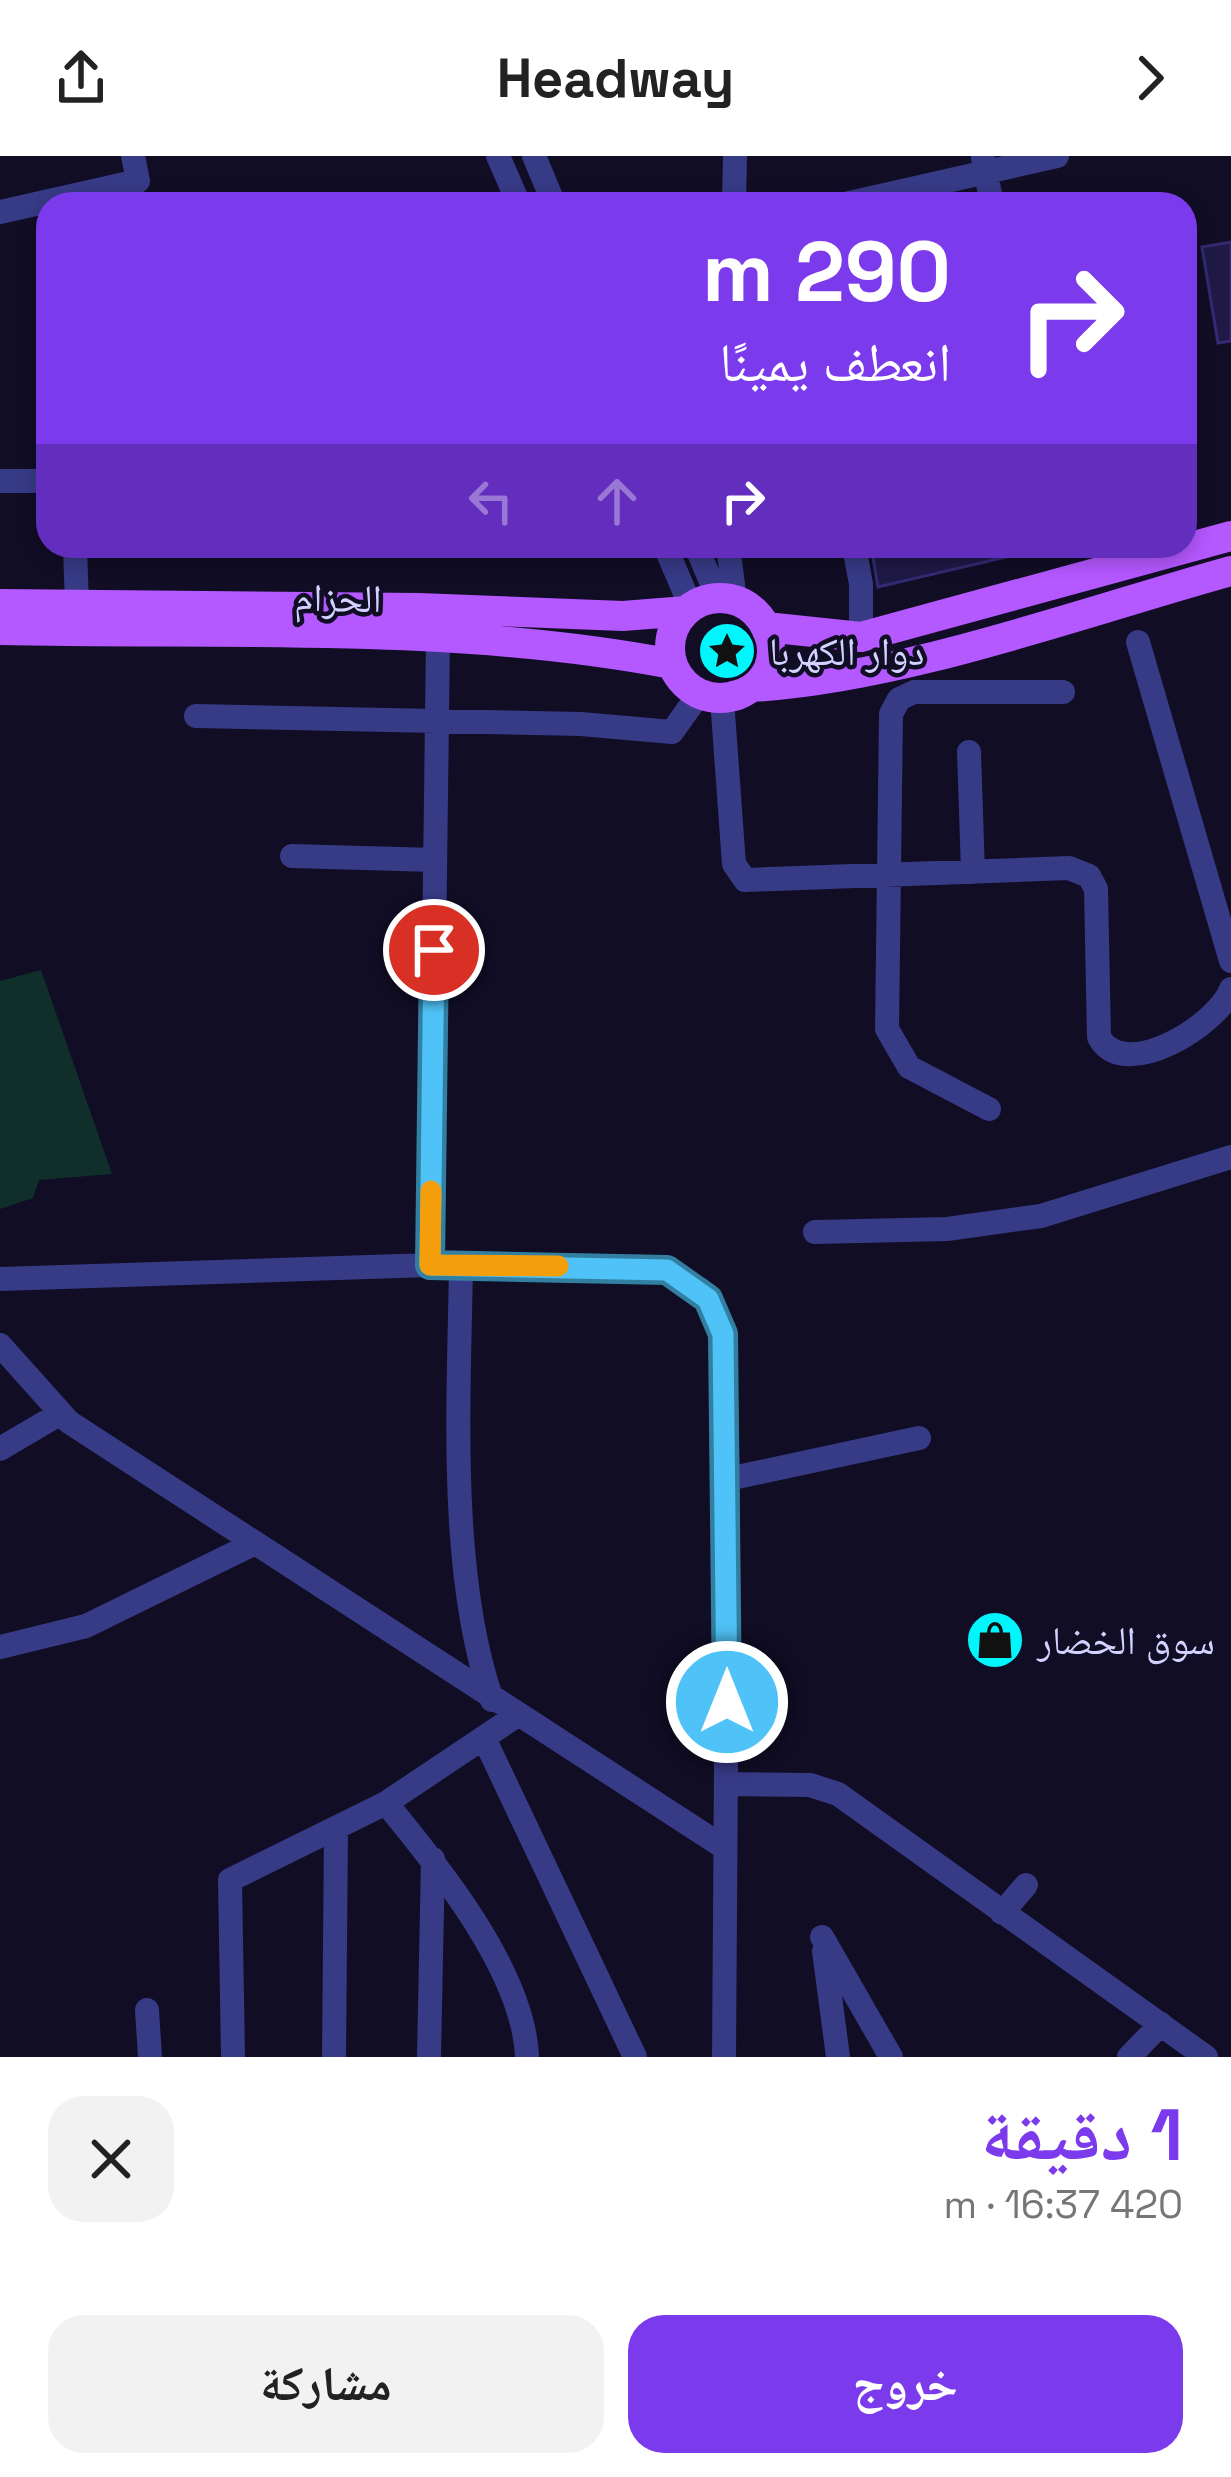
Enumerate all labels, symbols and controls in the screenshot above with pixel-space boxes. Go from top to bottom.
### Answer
text: Headway [497,44,734,113]
icon: share [48,45,114,111]
icon: forward [1117,45,1183,111]
text: 290 m [702,218,951,326]
icon: right [993,240,1149,396]
text: انعطف يمينًا [719,328,951,397]
icon: left [458,468,524,534]
icon: ahead [584,468,650,534]
icon: right [710,468,776,534]
street label: الحزام [294,573,382,625]
place icon: دوار الكهربا [696,620,758,682]
place label: دوار الكهربا [769,627,924,676]
pin [383,899,485,1001]
icon: arrive [401,917,467,983]
shop icon: سوق الخضار [964,1609,1026,1671]
place label: سوق الخضار [1036,1616,1215,1665]
position arrow [664,1639,790,1765]
text: 1 دقيقة [981,2089,1183,2181]
button: close [48,2096,174,2222]
text: 420 m · 16:37 [944,2180,1183,2229]
button: مشاركة [48,2315,604,2453]
button: خروج [628,2315,1183,2453]

